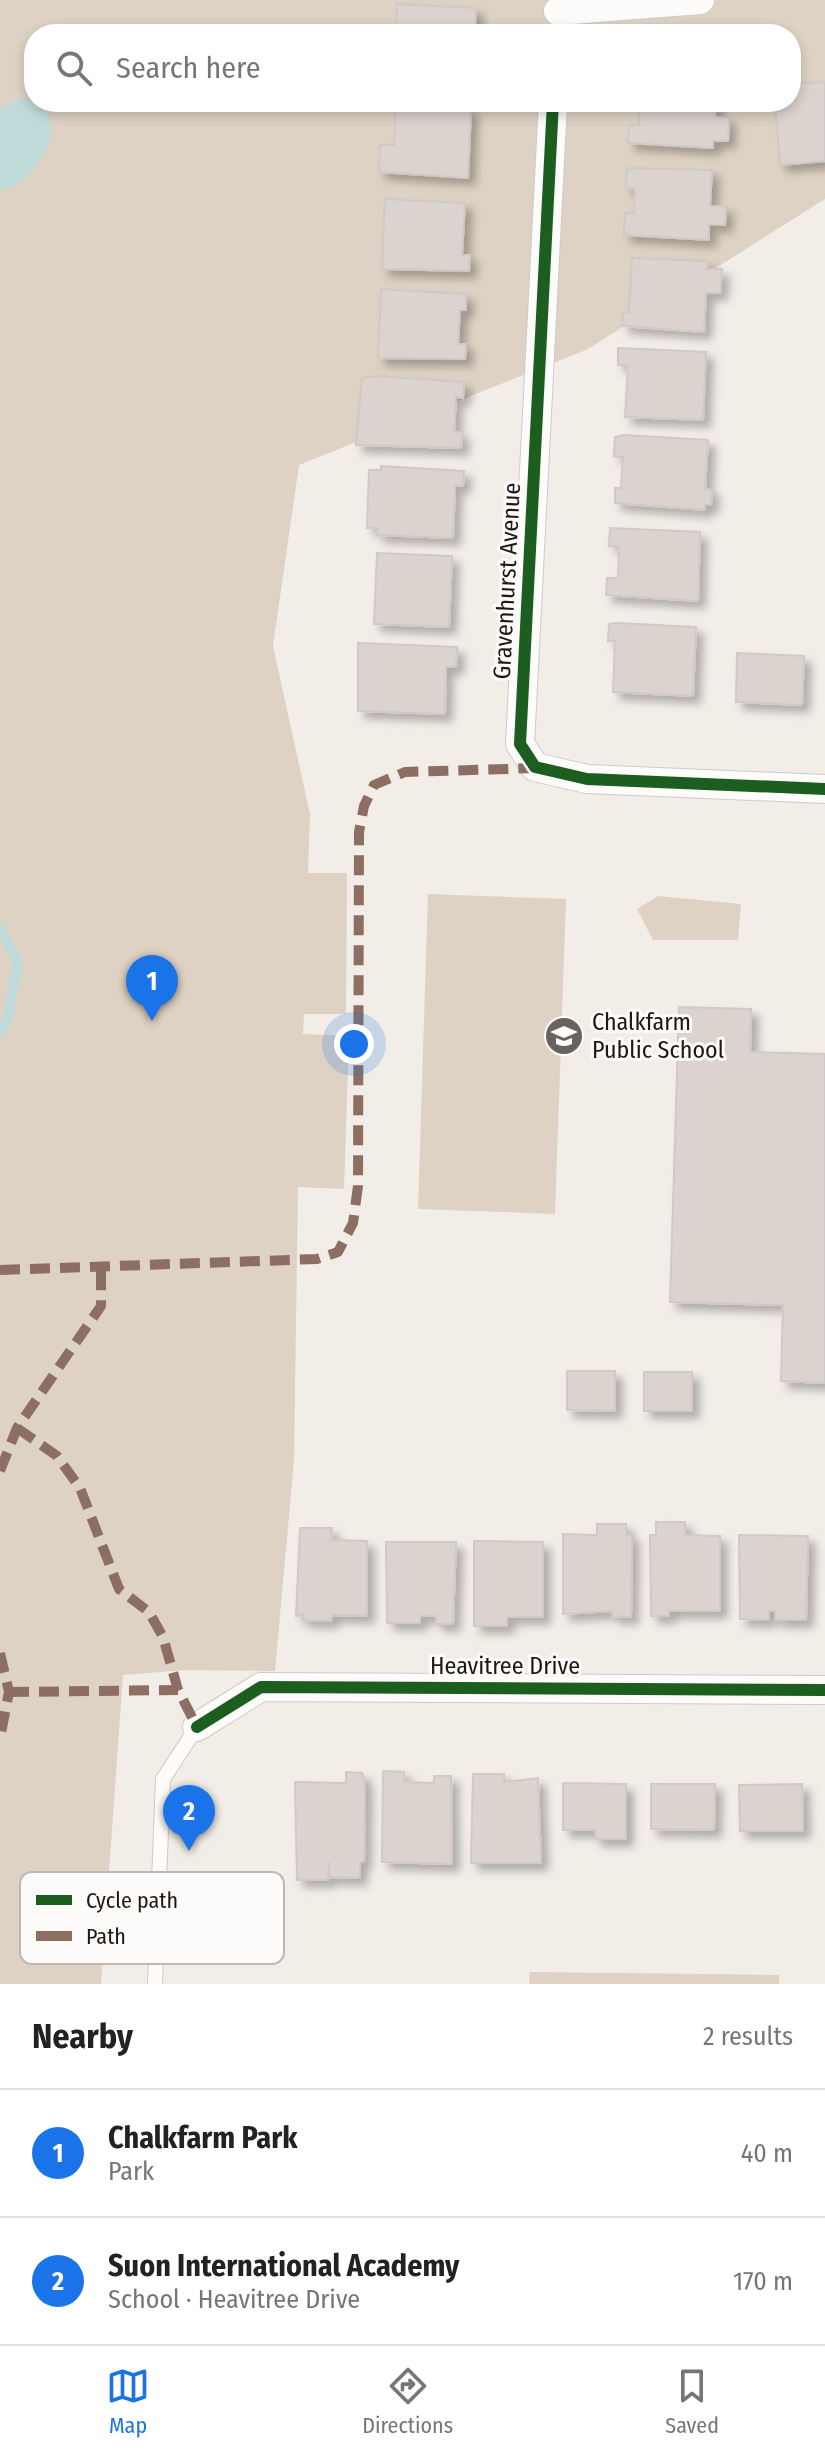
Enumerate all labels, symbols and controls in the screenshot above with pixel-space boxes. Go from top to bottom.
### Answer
search box [24,24,801,112]
icon: search [52,46,96,90]
text: Search here [116,50,261,86]
street label: Gravenhurst Avenue [488,482,526,680]
pin: 1 [126,955,178,1021]
place label: Chalkfarm Public School [592,1008,724,1064]
school or university icon: Chalkfarm Public School [543,1015,585,1057]
your location [334,1024,374,1064]
street label: Heavitree Drive [430,1652,580,1680]
pin: 2 [163,1785,215,1851]
legend [20,1872,284,1964]
text: Cycle path [86,1887,178,1914]
text: Path [86,1923,126,1950]
text: Nearby [32,2016,133,2057]
text: 2 results [703,2021,793,2052]
text: Chalkfarm Park [108,2120,298,2156]
text: 1 [53,2138,64,2169]
text: 40 m [741,2138,793,2169]
text: Park [108,2156,154,2187]
text: Suon International Academy [108,2248,459,2284]
text: 2 [52,2266,64,2297]
text: 170 m [733,2266,793,2297]
text: School · Heavitree Drive [108,2284,360,2315]
tab: Map [106,2364,150,2439]
tab: Directions [362,2364,453,2439]
tab: Saved [665,2364,719,2439]

